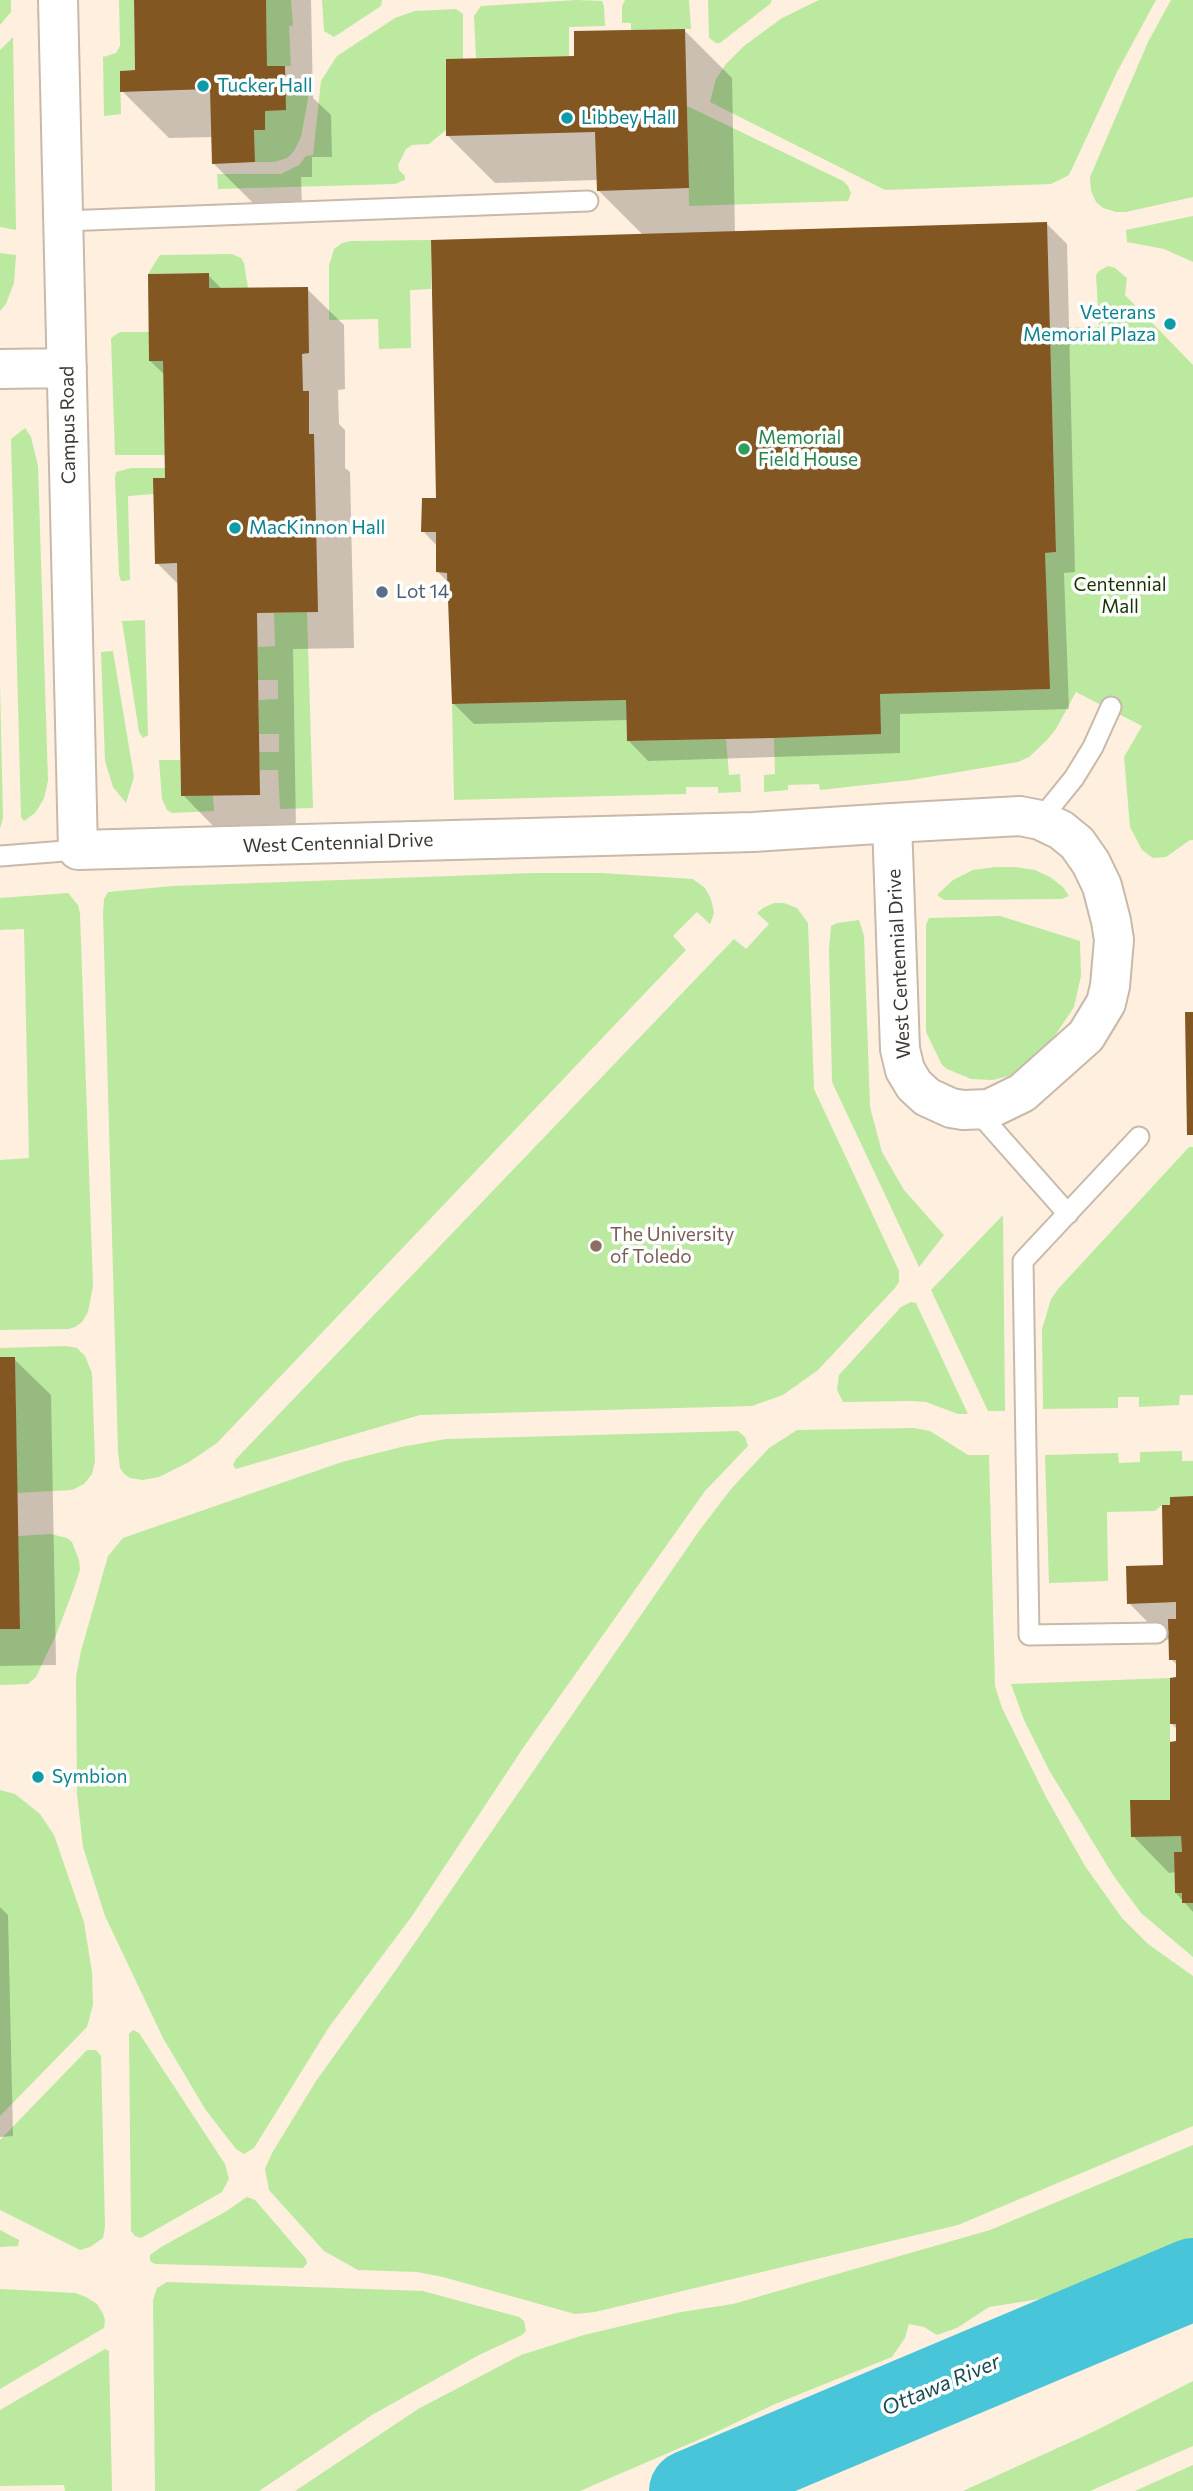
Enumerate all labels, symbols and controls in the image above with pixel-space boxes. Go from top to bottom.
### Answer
place label: Tucker Hall [217,75,313,97]
marker: Tucker Hall [195,78,211,94]
place label: Libbey Hall [581,107,676,129]
marker: Libbey Hall [559,110,575,126]
place label: Veterans Memorial Plaza [1023,302,1156,346]
marker: Veterans Memorial Plaza [1162,316,1178,332]
street label: Campus Road [56,366,80,484]
place label: Memorial Field House [758,427,858,471]
marker: Memorial Field House [736,441,752,457]
place label: MacKinnon Hall [249,517,385,539]
marker: MacKinnon Hall [227,520,243,536]
park label: Centennial Mall [1073,574,1167,618]
place label: Lot 14 [396,581,449,603]
marker: Lot 14 [374,584,390,600]
street label: West Centennial Drive [242,828,434,858]
street label: West Centennial Drive [883,868,915,1060]
place label: The University of Toledo [610,1224,734,1268]
marker: The University of Toledo [588,1238,604,1254]
place label: Symbion [52,1766,127,1788]
marker: Symbion [30,1769,46,1785]
water label: Ottawa River [878,2349,1004,2421]

